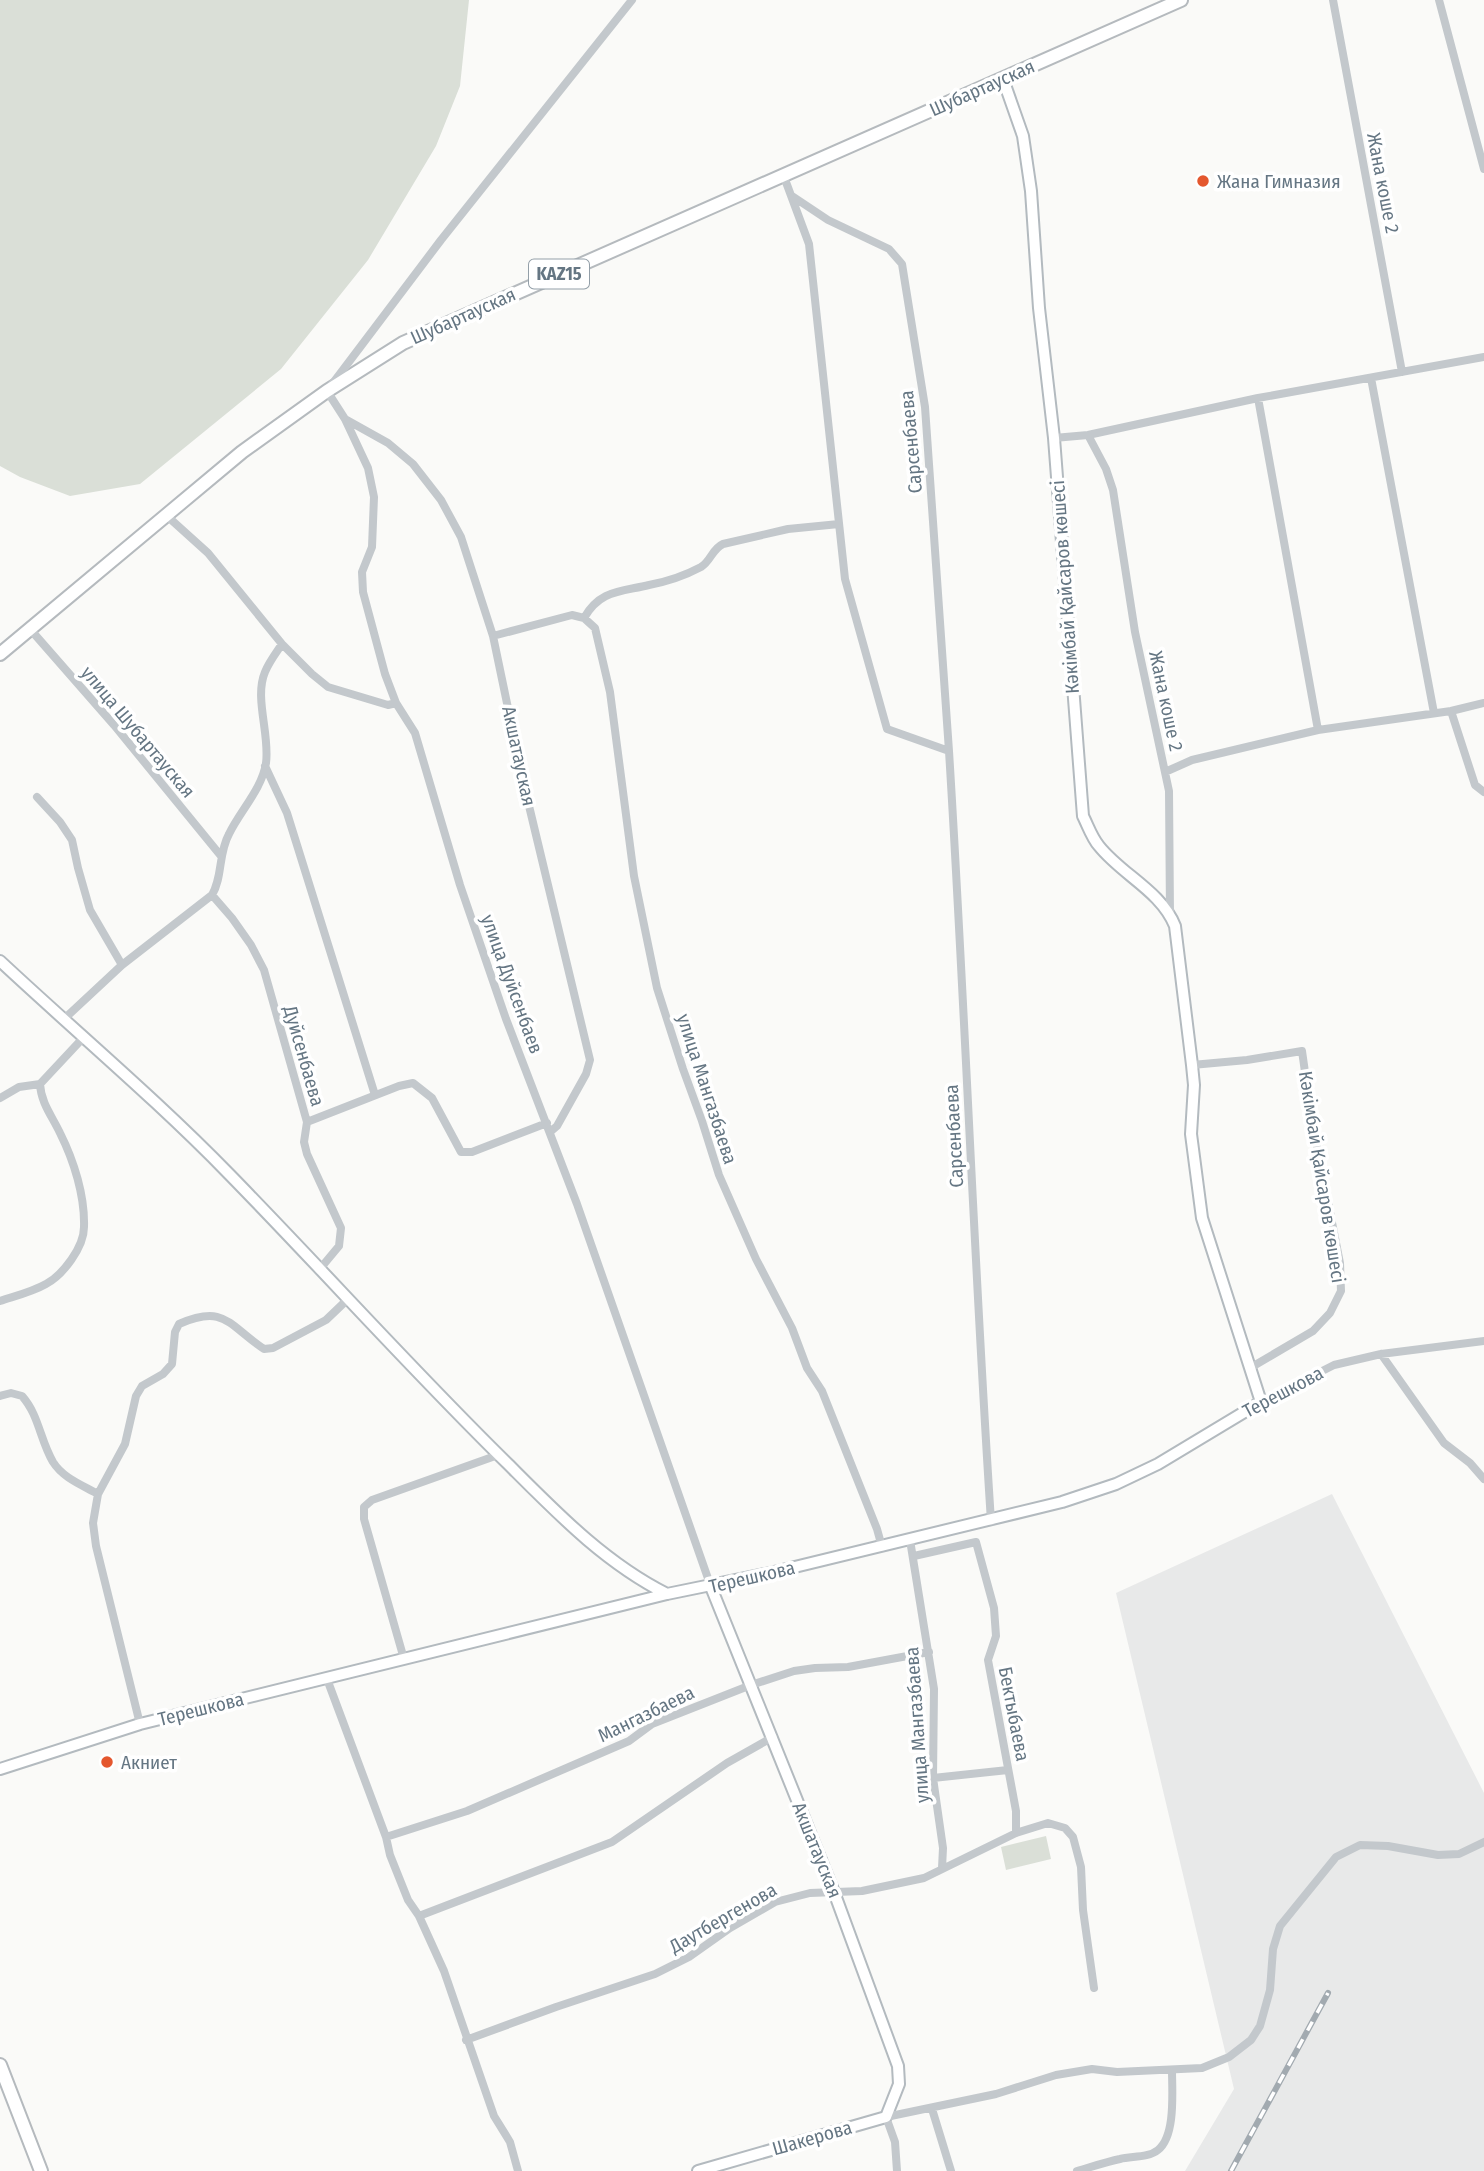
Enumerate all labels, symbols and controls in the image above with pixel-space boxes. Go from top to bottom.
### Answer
street label: Шубартауская [926,55,1038,121]
street label: Жана коше 2 [1362,131,1404,235]
place label: Жана Гимназия [1217,170,1341,193]
marker: Жана Гимназия [1195,173,1211,189]
road number: KAZ15 [529,260,589,288]
street label: Шубартауская [407,283,519,349]
street label: Сарсенбаева [895,390,927,494]
street label: Кәкімбай Қайсаров көшесі [1046,479,1084,695]
street label: Жана коше 2 [1144,649,1188,753]
street label: улица Шубартауская [76,661,200,803]
street label: Акшатауская [497,704,541,808]
street label: улица Дуйсенбаев [476,911,548,1057]
street label: Дуйсенбаева [278,1002,329,1109]
street label: улица Мангазбаева [672,1011,742,1167]
street label: Кәкімбай Қайсаров көшесі [1294,1069,1350,1285]
street label: Сарсенбаева [940,1084,968,1188]
street label: Терешкова [1239,1361,1327,1423]
street label: Терешкова [707,1556,797,1598]
street label: улица Мангазбаева [900,1646,934,1804]
street label: Бектыбаева [994,1665,1034,1763]
street label: Мангазбаева [594,1681,698,1747]
street label: Терешкова [156,1687,246,1731]
place label: Акниет [121,1751,177,1774]
marker: Акниет [99,1754,115,1770]
street label: Акшатауская [787,1799,847,1901]
street label: Даутбергенова [664,1878,781,1958]
street label: Шакерова [769,2116,855,2160]

